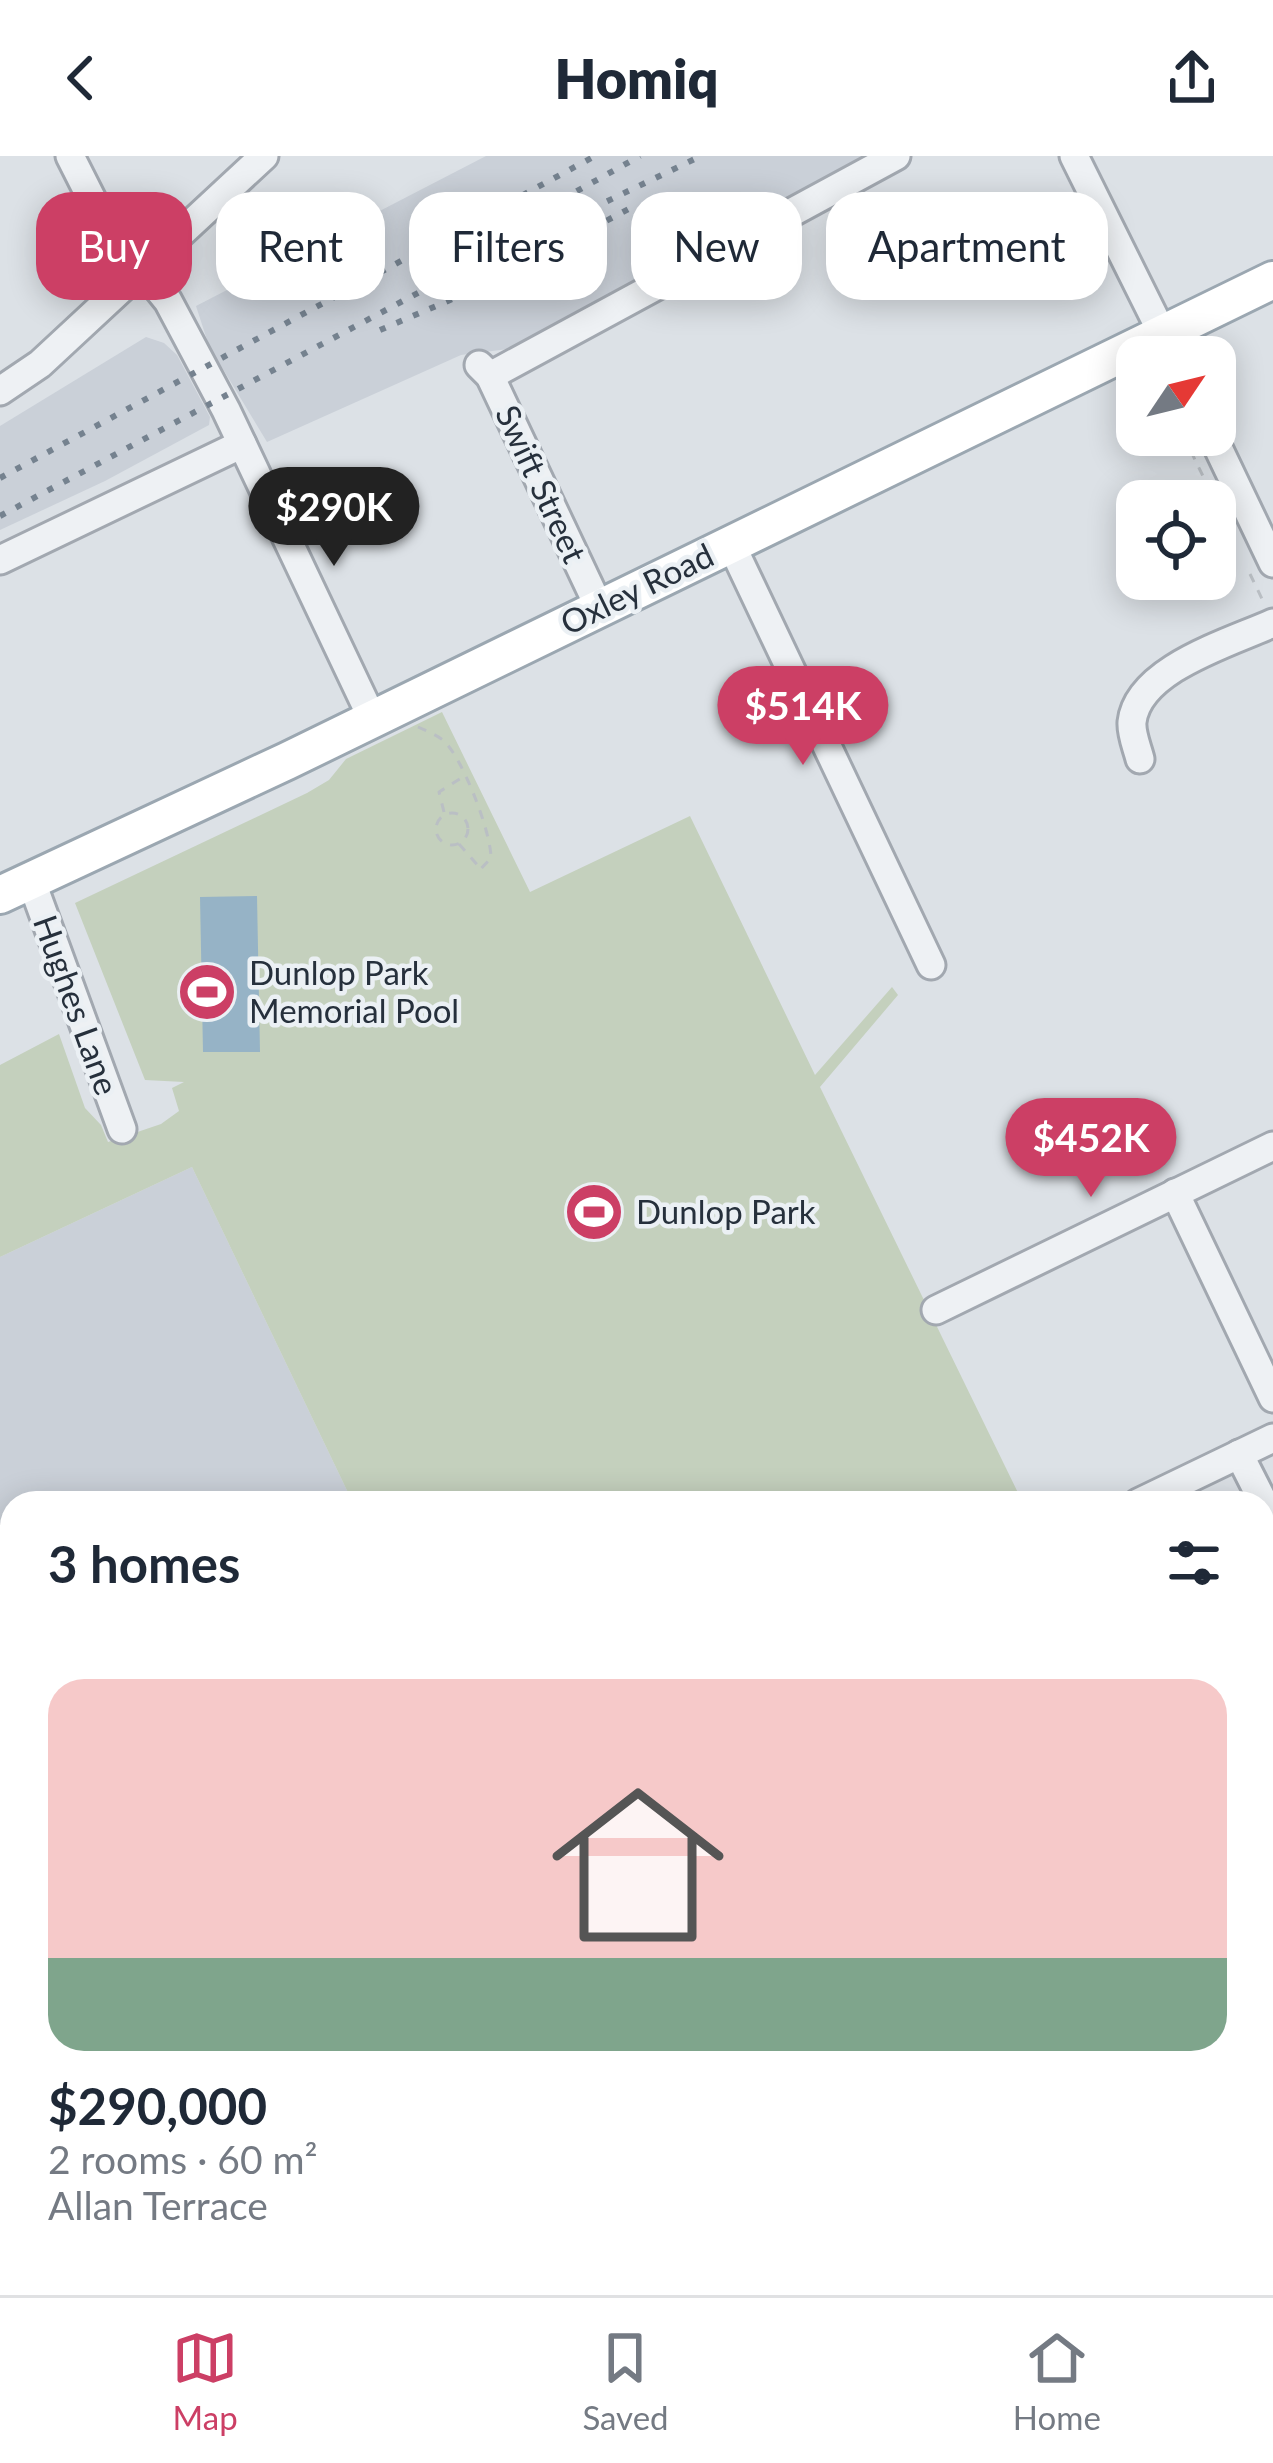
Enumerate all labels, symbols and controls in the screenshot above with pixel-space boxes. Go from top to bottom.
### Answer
icon: back [48,45,114,111]
icon: share [1159,45,1225,111]
text: Homiq [555,46,718,111]
chip: Buy [36,192,192,300]
chip: Rent [216,192,385,300]
chip: Filters [409,192,607,300]
chip: New [631,192,802,300]
chip: Apartment [826,192,1108,300]
north arrow [1116,336,1236,456]
map controls [1116,336,1236,600]
street label: Swift Street [488,398,596,569]
pin: $290K [250,467,418,569]
button: locate [1116,480,1236,600]
text: $290K [275,483,393,529]
street label: Oxley Road [554,534,719,642]
pin: $514K [719,666,887,768]
text: $514K [744,682,862,728]
street label: Hughes Lane [26,909,128,1100]
place label: Dunlop Park Memorial Pool [249,952,459,1030]
sports icon: Dunlop Park Memorial Pool [176,961,238,1023]
pin: $452K [1007,1098,1175,1200]
text: $452K [1032,1114,1150,1160]
sports icon: Dunlop Park [563,1181,625,1243]
place label: Dunlop Park [636,1191,816,1231]
icon: filters [1161,1530,1227,1596]
text: 3 homes [48,1533,240,1594]
icon: home [530,1757,746,1973]
text: $290,000 [48,2075,267,2136]
text: 2 rooms · 60 m² [48,2136,318,2182]
text: Allan Terrace [48,2182,268,2228]
tab: Map [172,2325,238,2437]
tab: Saved [582,2325,669,2437]
tab: Home [1013,2325,1101,2437]

